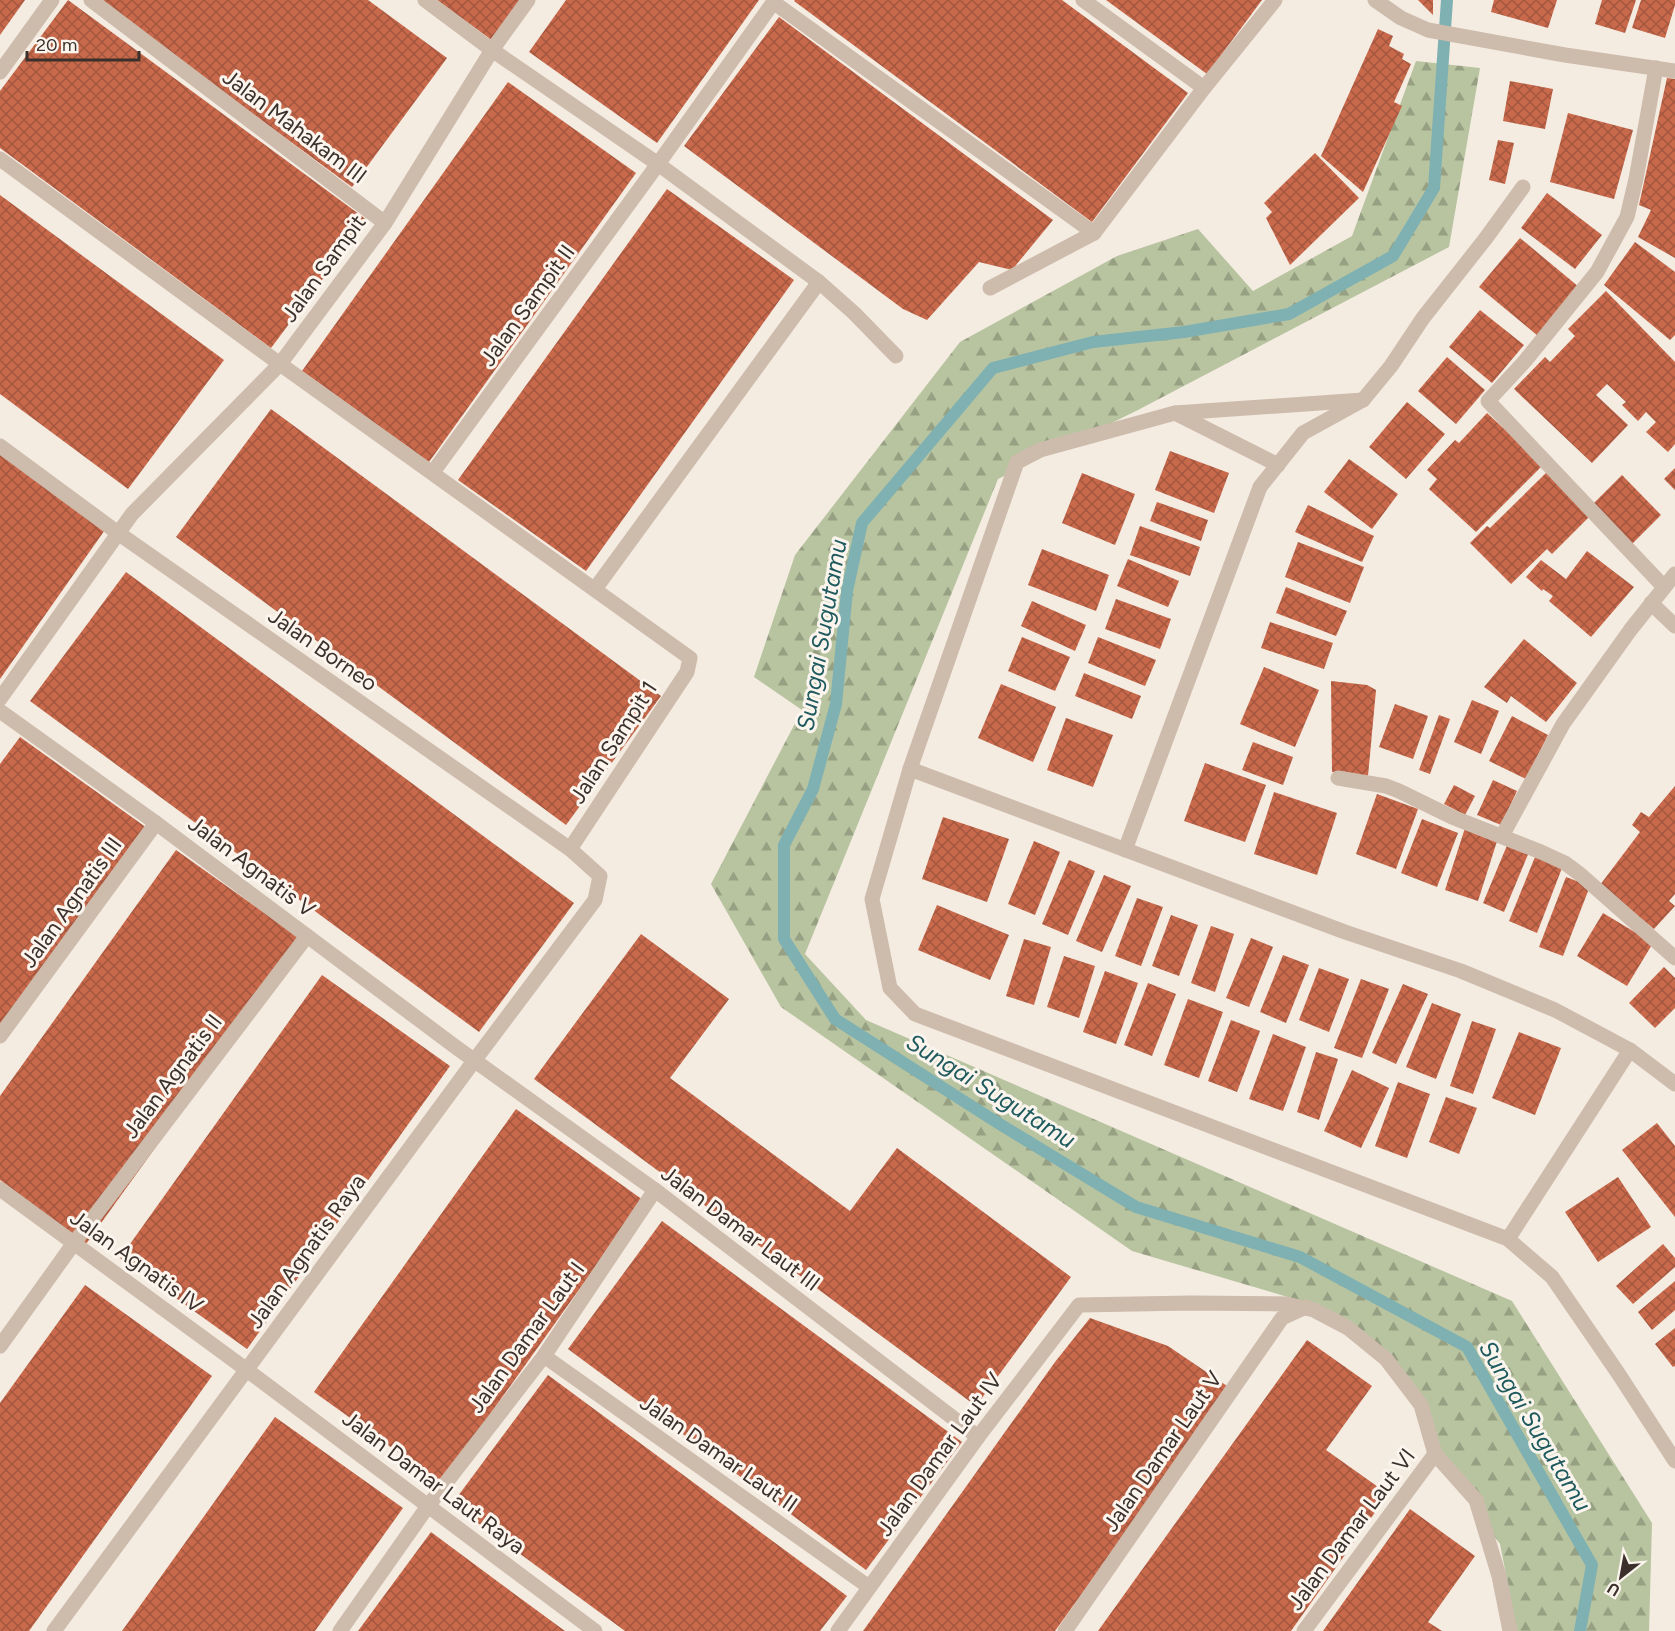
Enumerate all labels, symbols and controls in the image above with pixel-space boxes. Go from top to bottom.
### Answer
scale bar [27,24,140,62]
text: 20 m [36,34,77,56]
street label: Jalan Mahakam III [217,63,372,189]
street label: Jalan Sampit [275,209,371,327]
street label: Jalan Sampit II [474,239,581,371]
water label: Sungai Sugutamu [790,537,853,733]
street label: Jalan Borneo [263,602,382,697]
street label: Jalan Sampit 1 [564,676,663,809]
street label: Jalan Agnatis V [183,810,321,923]
street label: Jalan Agnatis III [15,832,128,973]
street label: Jalan Agnatis II [117,1009,228,1144]
water label: Sungai Sugutamu [901,1027,1081,1154]
street label: Jalan Damar Laut III [656,1160,826,1297]
street label: Jalan Agnatis Raya [241,1169,371,1334]
street label: Jalan Agnatis IV [65,1204,209,1319]
street label: Jalan Damar Laut I [463,1256,590,1418]
water label: Sungai Sugutamu [1473,1335,1598,1516]
street label: Jalan Damar Laut V [1097,1365,1228,1537]
street label: Jalan Damar Laut IV [871,1367,1008,1541]
street label: Jalan Damar Laut II [635,1389,803,1518]
street label: Jalan Damar Laut Raya [337,1405,530,1560]
street label: Jalan Damar Laut VI [1282,1443,1421,1615]
north arrow [1591,1547,1651,1607]
text: U [1604,1578,1623,1600]

